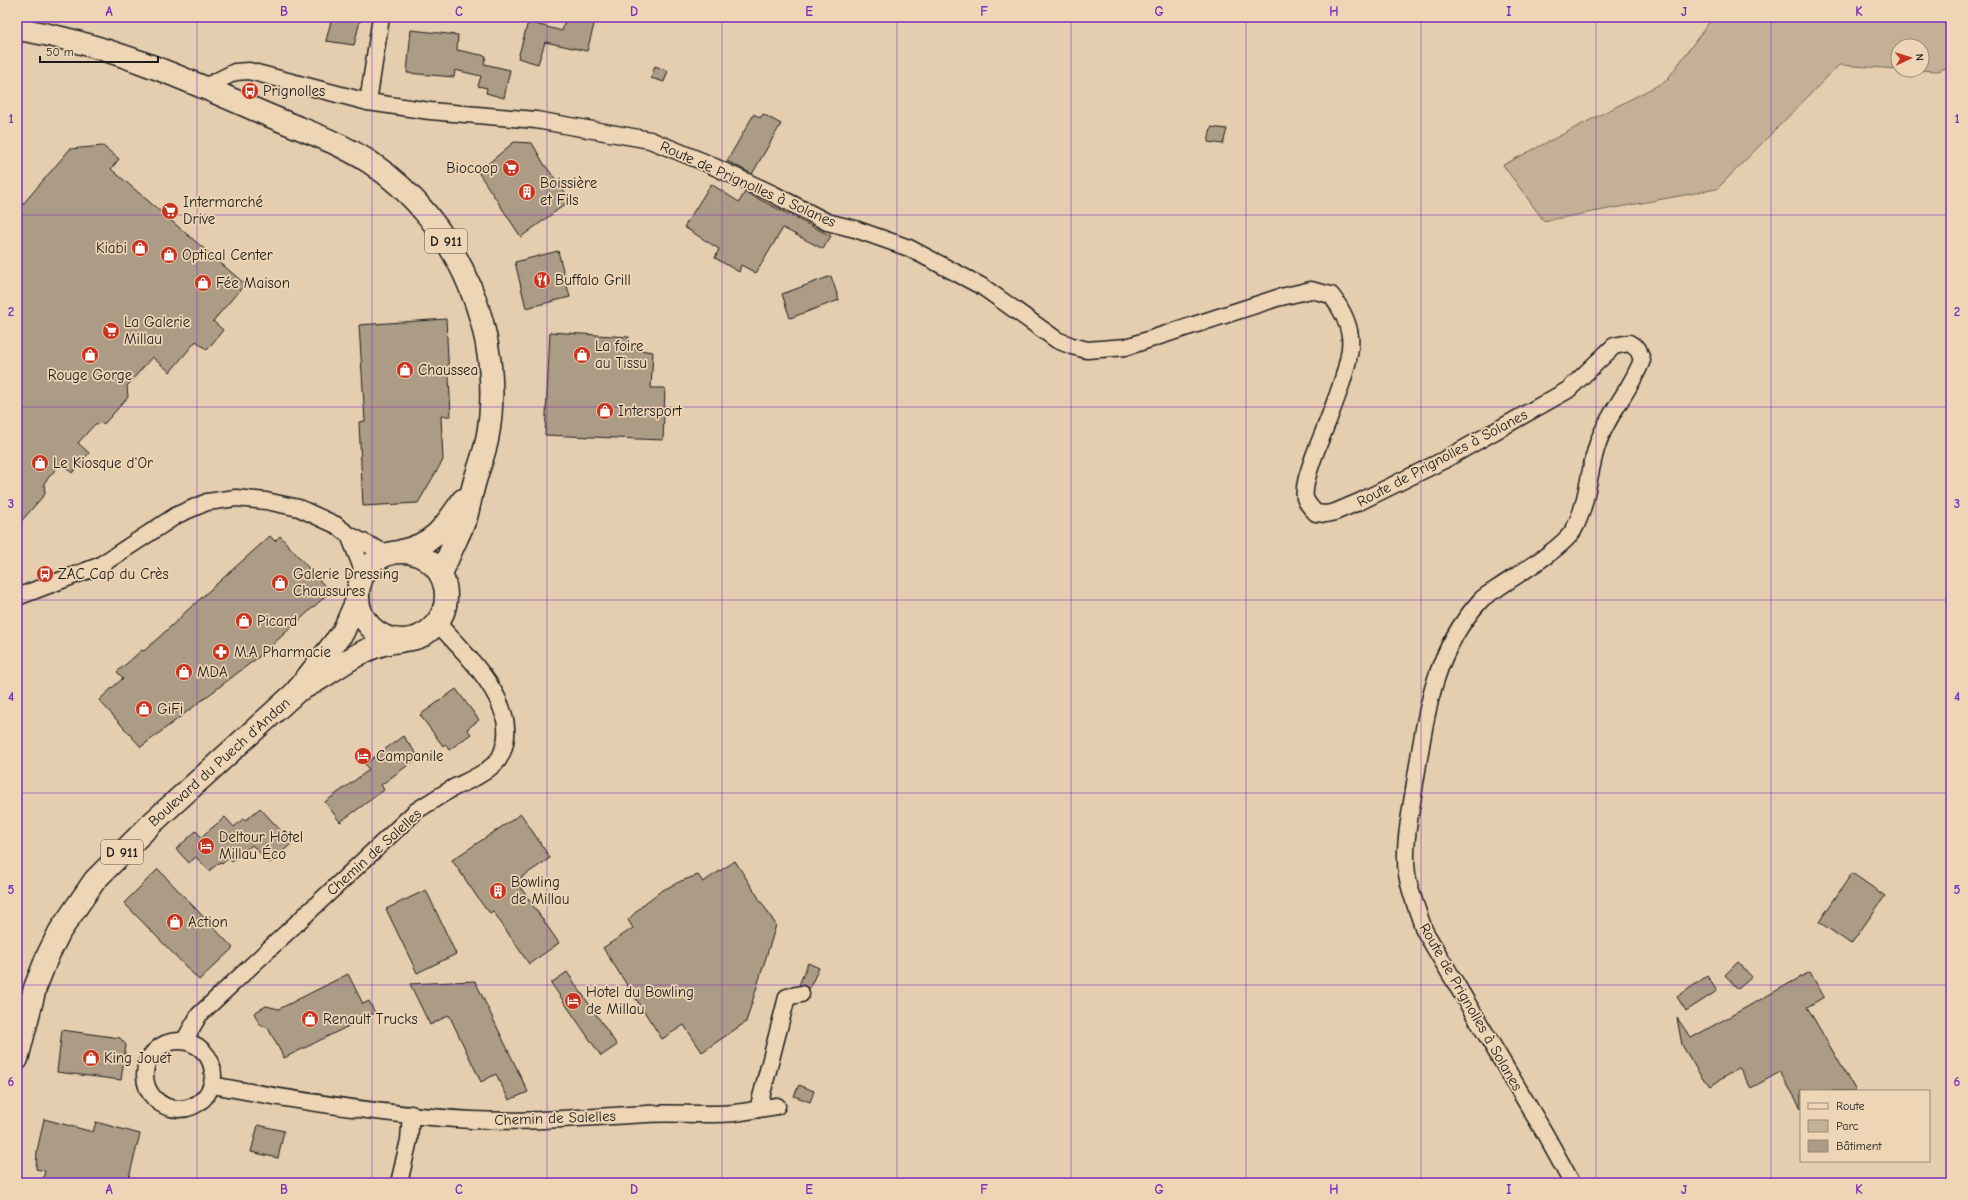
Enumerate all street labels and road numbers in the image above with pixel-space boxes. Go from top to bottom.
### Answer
street label: Route de Prignolles à Solanes [657,137,839,231]
road number: D 911 [425,229,467,253]
street label: Route de Prignolles à Solanes [1354,405,1530,511]
street label: Boulevard du Puech d'Andan [145,694,293,830]
street label: Chemin de Salelles [323,805,425,899]
road number: D 911 [101,840,143,864]
street label: Route de Prignolles à Solanes [1416,920,1526,1094]
street label: Chemin de Salelles [494,1107,616,1129]

